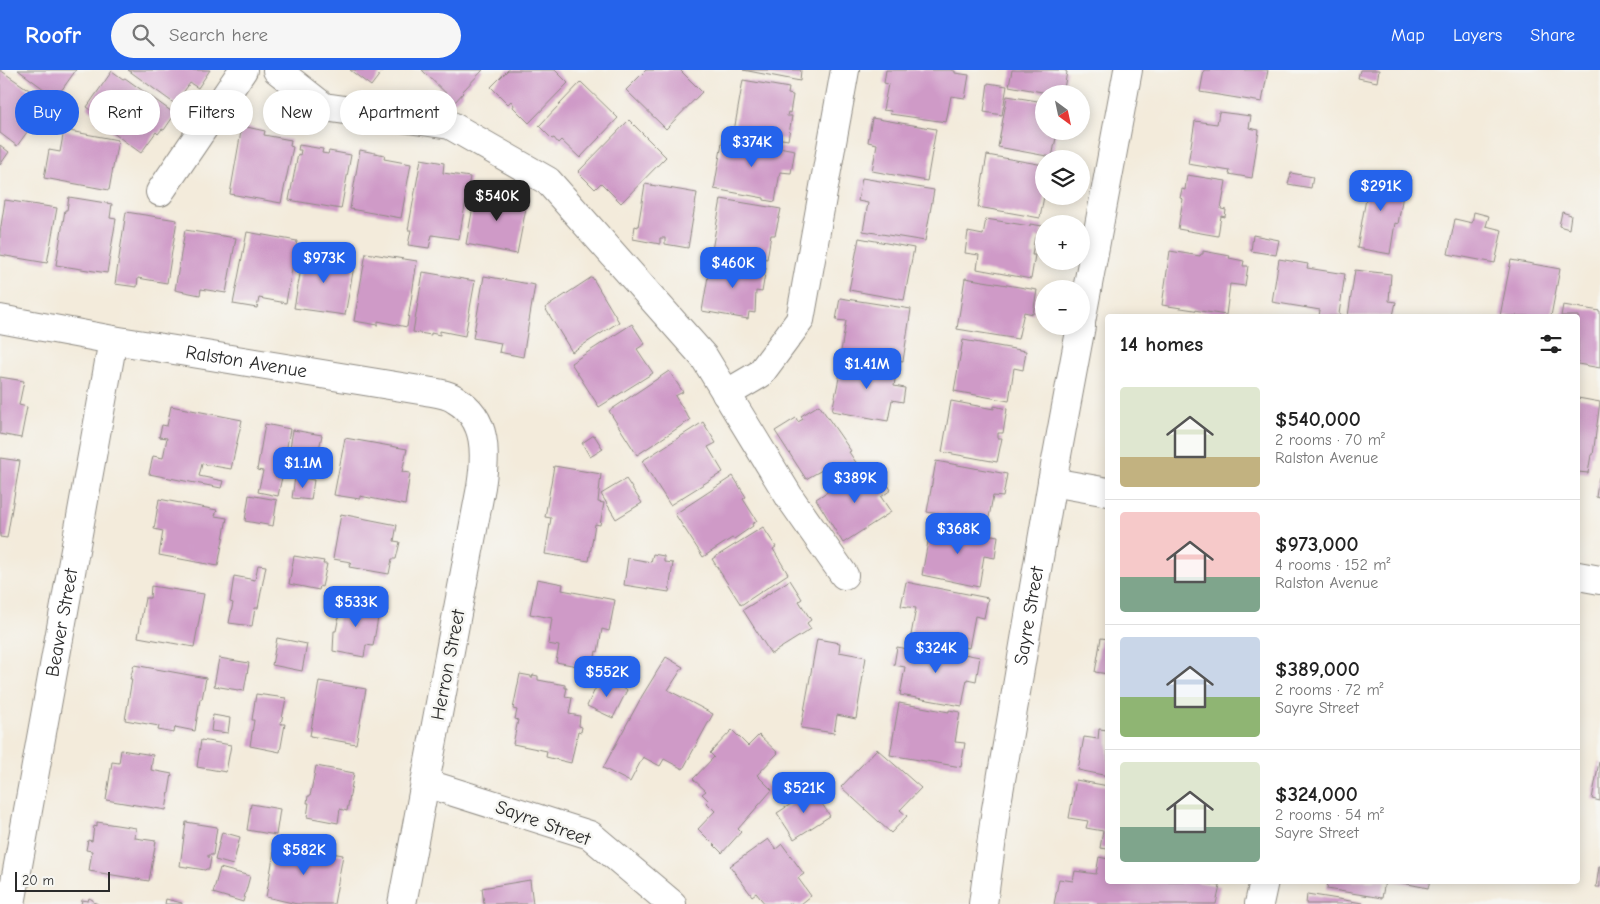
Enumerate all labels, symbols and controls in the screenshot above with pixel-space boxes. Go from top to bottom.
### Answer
search box [111,13,461,58]
text: Roofr [25,21,81,49]
icon: search [129,21,157,49]
text: Search here [169,24,268,46]
text: Map [1391,25,1425,46]
text: Layers [1453,25,1502,46]
text: Share [1530,25,1575,46]
north arrow [1035,85,1090,140]
map controls [1035,85,1090,335]
chip: Buy [15,90,79,135]
chip: Rent [89,90,160,135]
chip: Filters [170,90,253,135]
chip: New [263,90,330,135]
chip: Apartment [340,90,457,135]
pin: $374K [717,126,787,168]
text: $374K [732,133,772,151]
button: layers [1035,150,1090,205]
pin: $291K [1346,170,1416,212]
text: $291K [1360,177,1402,195]
pin: $540K [462,180,532,222]
text: $540K [475,187,519,205]
button: + [1035,215,1090,270]
pin: $973K [289,242,359,284]
pin: $460K [698,246,768,289]
text: $973K [303,249,345,267]
text: $460K [711,254,755,272]
button: − [1035,280,1090,335]
icon: filters [1537,330,1565,358]
text: 14 homes [1120,332,1203,356]
street label: Ralston Avenue [184,341,309,382]
pin: $1.41M [826,348,908,390]
text: $1.41M [844,355,890,373]
icon: home [1160,407,1220,467]
text: $540,000 [1275,407,1361,431]
text: 2 rooms · 70 m² [1275,431,1385,449]
pin: $1.1M [268,446,338,489]
text: Ralston Avenue [1275,449,1378,467]
text: $1.1M [284,454,322,472]
pin: $389K [820,462,890,504]
text: $389K [833,469,877,487]
pin: $368K [923,512,993,555]
text: $368K [936,520,980,538]
icon: home [1160,532,1220,592]
text: $973,000 [1275,532,1358,556]
text: 4 rooms · 152 m² [1275,556,1390,574]
street label: Sayre Street [1010,564,1048,667]
street label: Beaver Street [41,566,83,679]
text: Ralston Avenue [1275,574,1378,592]
pin: $533K [321,586,391,628]
text: $533K [335,593,377,611]
street label: Herron Street [426,607,470,722]
pin: $324K [901,632,971,674]
text: $324K [915,639,957,657]
pin: $552K [572,656,642,698]
icon: home [1160,657,1220,717]
text: $389,000 [1275,657,1360,681]
text: $552K [585,663,629,681]
text: 2 rooms · 72 m² [1275,681,1384,699]
text: Sayre Street [1275,699,1359,717]
pin: $521K [769,772,839,814]
text: $521K [783,779,825,797]
icon: home [1160,782,1220,842]
text: $324,000 [1275,782,1358,806]
street label: Sayre Street [493,796,594,851]
text: 2 rooms · 54 m² [1275,806,1384,824]
text: Sayre Street [1275,824,1359,842]
pin: $582K [269,834,339,876]
text: $582K [282,841,326,859]
scale bar [15,869,110,892]
text: 20 m [22,872,54,889]

